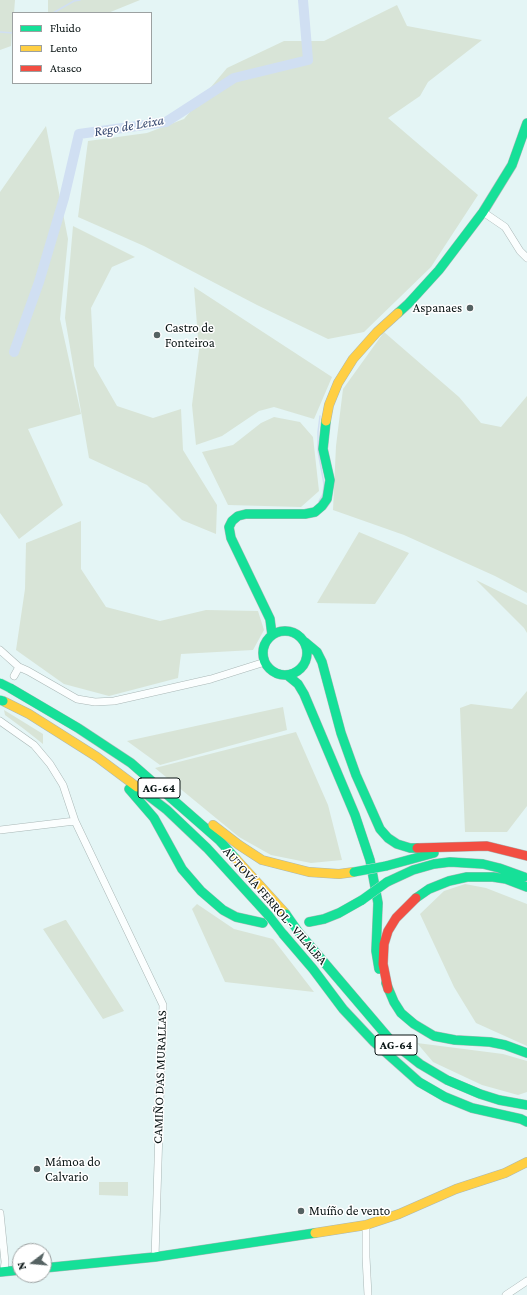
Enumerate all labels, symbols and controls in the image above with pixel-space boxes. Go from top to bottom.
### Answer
legend [12,12,152,84]
text: Fluido [50,21,81,35]
text: Lento [50,41,78,55]
text: Atasco [50,61,82,75]
water label: Rego de Leixa [93,112,165,140]
place label: Aspanaes [413,300,462,316]
marker: Aspanaes [465,303,475,313]
place label: Castro de Fonteiroa [165,320,215,351]
marker: Castro de Fonteiroa [152,330,162,340]
road number: AG-64 [138,778,180,798]
street label: AUTOVÍA FERROL - VILALBA [220,844,330,968]
street label: CAMIÑO DAS MURALLAS [150,1010,170,1144]
road number: AG-64 [375,1035,417,1055]
place label: Mámoa do Calvario [45,1154,100,1185]
marker: Mámoa do Calvario [32,1164,42,1174]
place label: Muíño de vento [309,1203,390,1219]
marker: Muíño de vento [296,1206,306,1216]
north arrow [12,1243,52,1283]
text: N [15,1261,28,1271]

